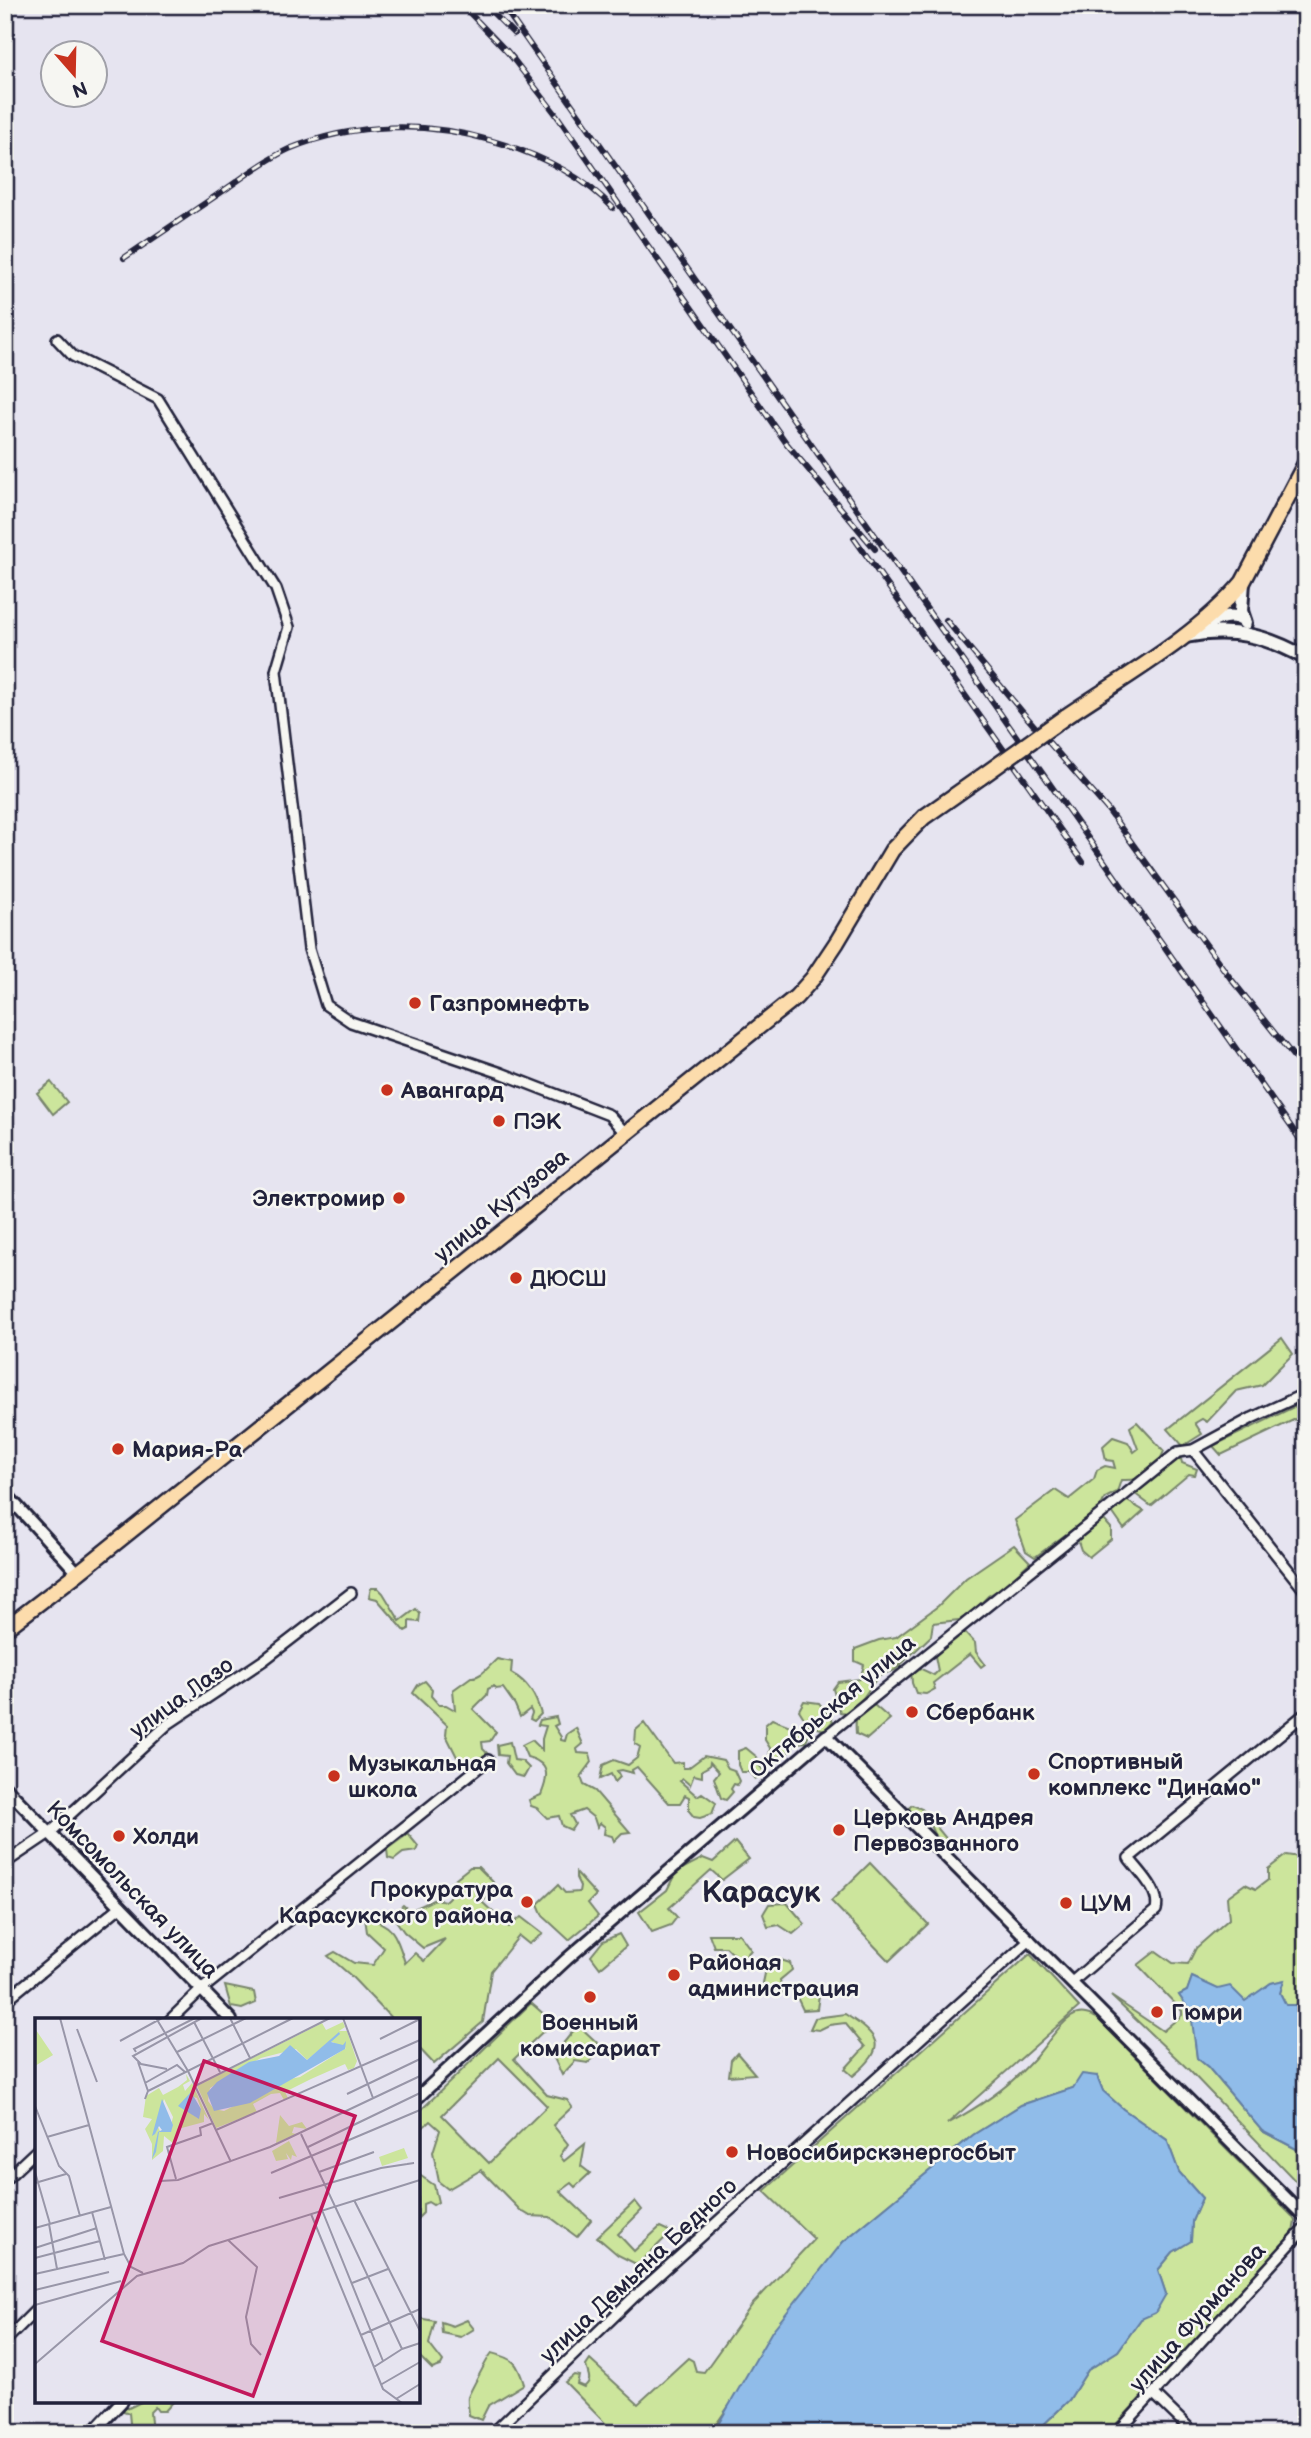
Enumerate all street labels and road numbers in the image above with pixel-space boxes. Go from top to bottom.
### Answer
street label: улица Кутузова [429,1143,575,1269]
street label: Октябрьская улица [744,1629,922,1785]
street label: улица Лазо [124,1651,239,1745]
street label: Комсомольская улица [40,1795,225,1985]
street label: улица Демьяна Бедного [534,2172,743,2369]
street label: улица Фурманова [1124,2237,1272,2398]

